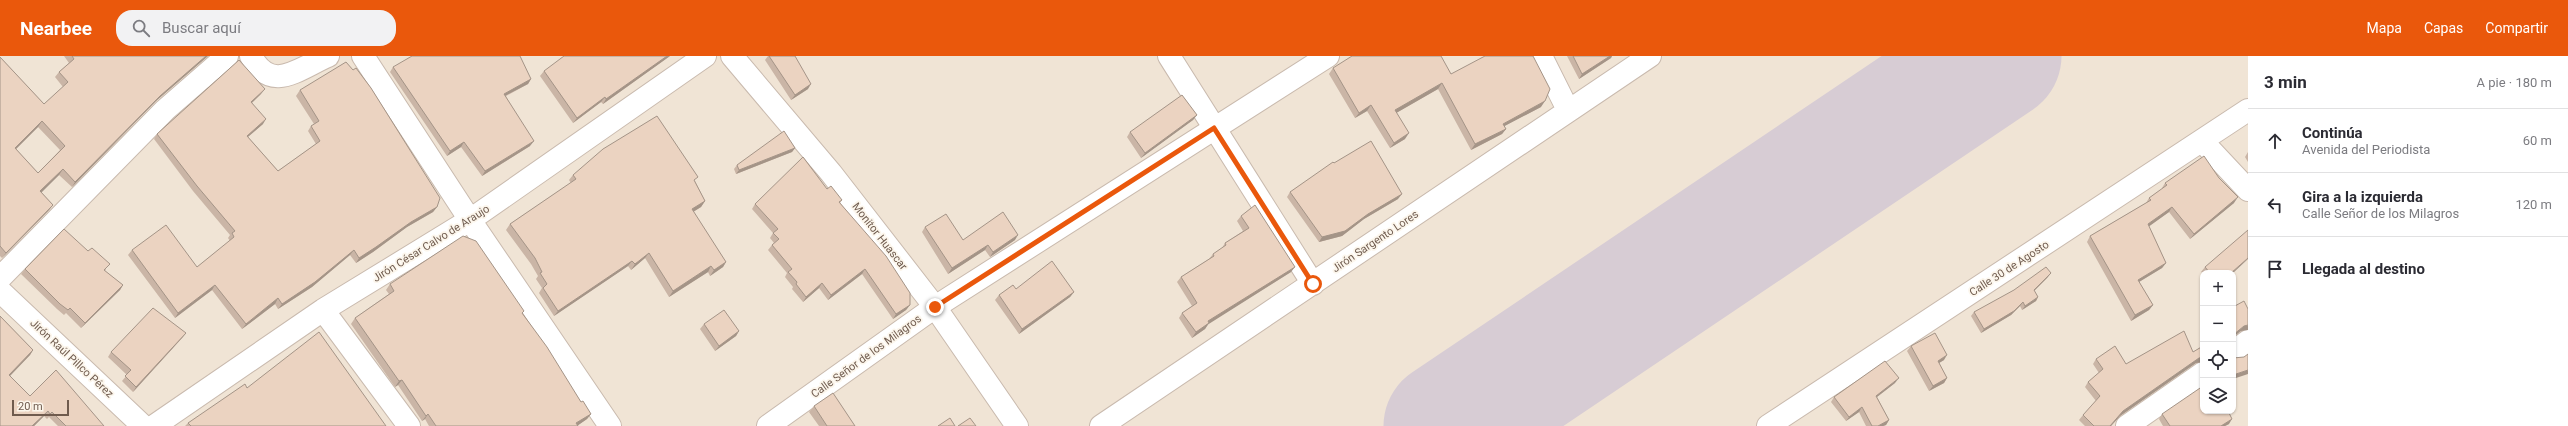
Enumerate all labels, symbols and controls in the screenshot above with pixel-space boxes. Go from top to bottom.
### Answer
search box [116,10,396,46]
text: Nearbee [20,17,92,40]
icon: search [130,17,152,39]
text: Buscar aquí [162,19,241,37]
text: Mapa [2367,20,2402,36]
text: Capas [2424,20,2463,36]
text: Compartir [2485,20,2548,36]
text: 3 min [2264,72,2307,92]
text: A pie · 180 m [2477,75,2552,90]
text: Continúa [2302,124,2363,142]
icon: ahead [2264,130,2286,152]
text: 60 m [2523,133,2552,148]
text: Avenida del Periodista [2302,142,2430,157]
text: Gira a la izquierda [2302,188,2423,206]
icon: left [2264,194,2286,216]
text: 120 m [2515,197,2552,212]
street label: Monitor Huascar [849,200,910,273]
street label: Jirón César Calvo de Araujo [371,202,492,285]
text: Calle Señor de los Milagros [2302,206,2459,221]
street label: Jirón Sargento Lores [1330,207,1421,275]
street label: Calle 30 de Agosto [1967,238,2051,299]
icon: arrive [2264,258,2286,280]
text: Llegada al destino [2302,260,2425,278]
map controls [2200,270,2236,414]
button: + [2200,270,2236,306]
route start [1304,275,1322,293]
route end [926,298,944,316]
button: − [2200,306,2236,342]
street label: Calle Señor de los Milagros [809,312,924,401]
street label: Jirón Raúl Pillco Pérez [27,316,116,401]
button: locate [2200,342,2236,378]
button: layers [2200,378,2236,414]
scale bar [12,398,69,417]
text: 20 m [18,400,43,413]

